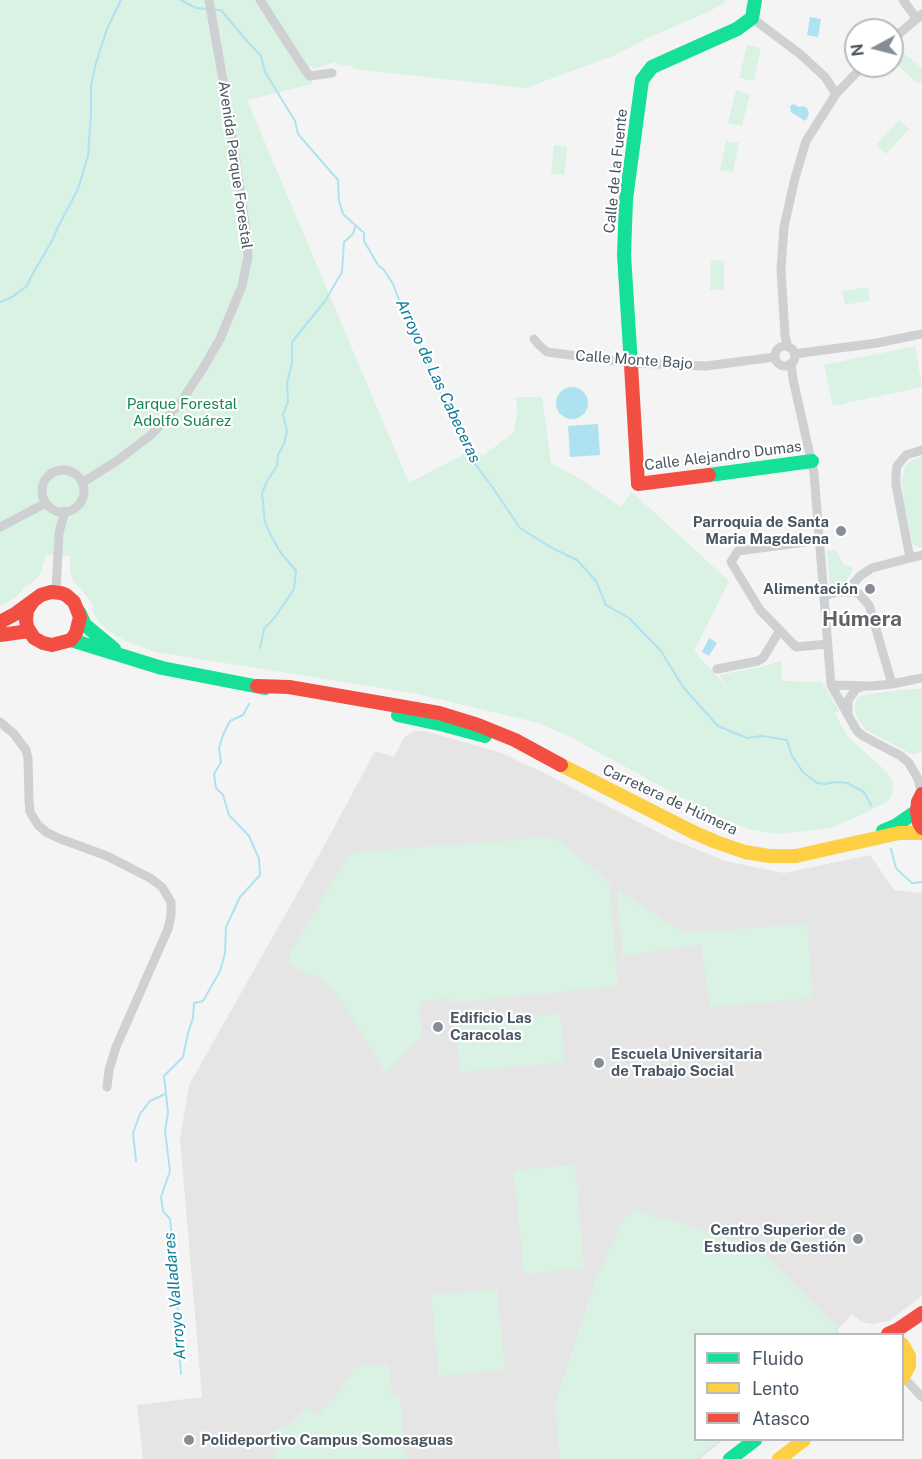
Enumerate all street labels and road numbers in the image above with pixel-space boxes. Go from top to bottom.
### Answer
street label: Avenida Parque Forestal [214,80,256,250]
street label: Calle de la Fuente [601,108,631,234]
street label: Calle Monte Bajo [575,347,693,373]
street label: Calle Alejandro Dumas [643,437,803,475]
street label: Carretera de Húmera [600,761,740,839]

